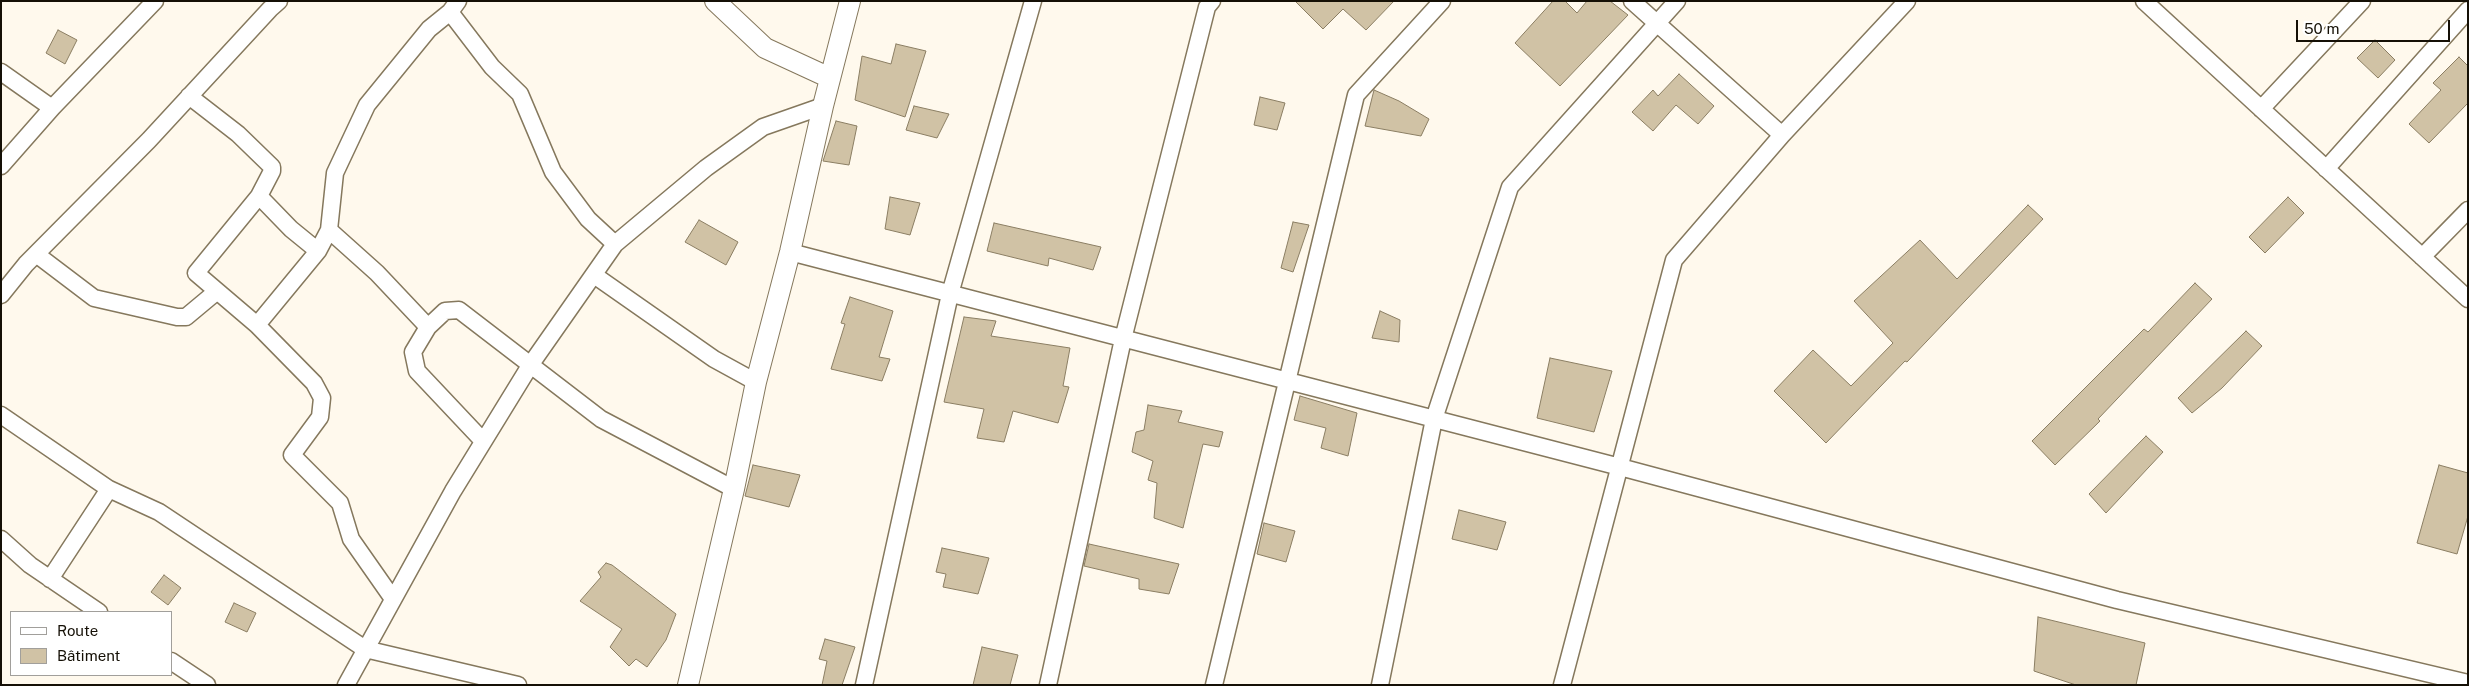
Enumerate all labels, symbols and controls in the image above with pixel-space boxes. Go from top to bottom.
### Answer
scale bar [2299,10,2453,42]
text: 50 m [2304,20,2339,37]
legend [10,611,172,676]
text: Route [57,622,98,639]
text: Bâtiment [57,647,120,664]

